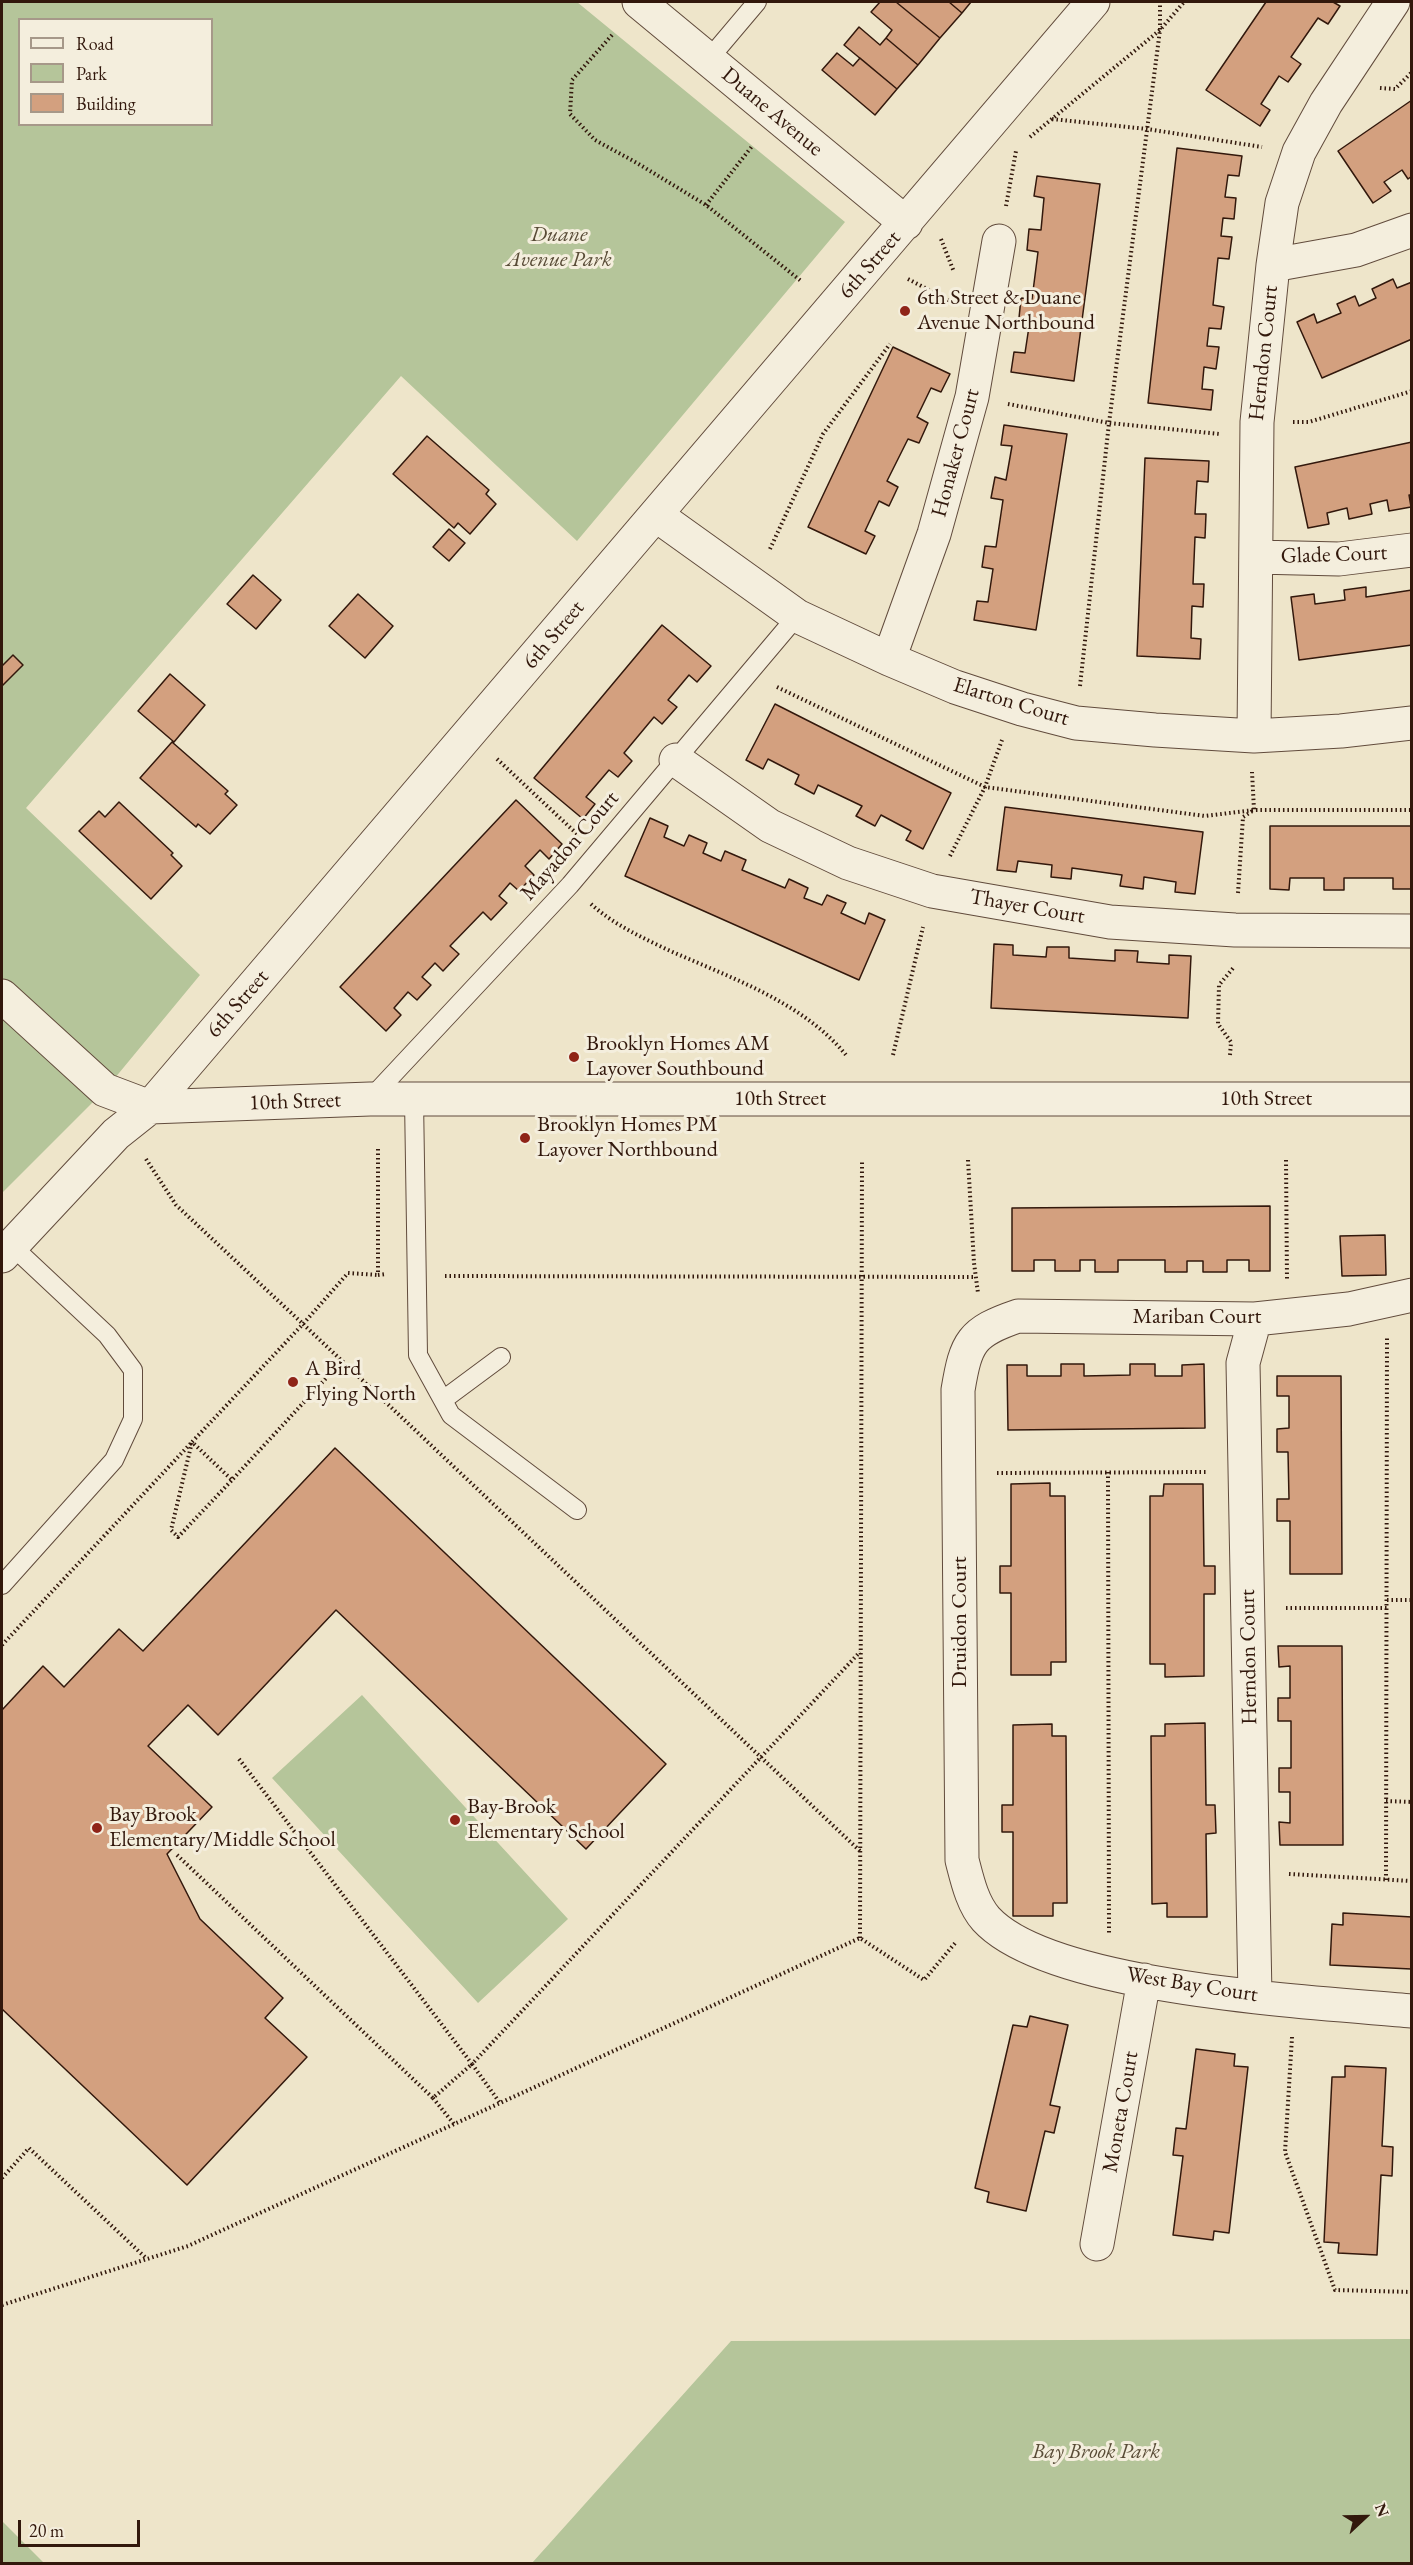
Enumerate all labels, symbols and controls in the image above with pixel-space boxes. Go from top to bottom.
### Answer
legend [18,18,213,126]
text: Road [76,32,114,55]
text: Park [76,62,107,85]
street label: Duane Avenue [716,62,828,162]
text: Building [76,92,136,115]
park label: Duane Avenue Park [506,222,612,274]
street label: 6th Street [833,226,907,304]
street label: Herndon Court [1244,284,1284,422]
place label: 6th Street & Duane Avenue Northbound [917,285,1095,336]
marker: 6th Street & Duane Avenue Northbound [898,304,912,318]
street label: Honaker Court [926,386,986,520]
street label: Glade Court [1280,540,1388,570]
street label: 6th Street [518,595,590,675]
street label: Elarton Court [950,672,1072,732]
street label: Mayadon Court [515,786,625,906]
street label: Thayer Court [967,884,1087,930]
street label: 6th Street [201,965,275,1043]
place label: Brooklyn Homes AM Layover Southbound [586,1031,770,1082]
marker: Brooklyn Homes AM Layover Southbound [567,1050,581,1064]
street label: 10th Street [734,1086,826,1112]
street label: 10th Street [1220,1086,1312,1112]
street label: 10th Street [249,1087,341,1117]
place label: Brooklyn Homes PM Layover Northbound [537,1112,718,1164]
marker: Brooklyn Homes PM Layover Northbound [518,1131,532,1145]
street label: Mariban Court [1133,1304,1261,1330]
place label: A Bird Flying North [305,1356,416,1408]
marker: A Bird Flying North [286,1375,300,1389]
street label: Druidon Court [947,1556,973,1688]
street label: Herndon Court [1235,1589,1263,1725]
place label: Bay-Brook Elementary School [467,1794,625,1846]
place label: Bay Brook Elementary/Middle School [109,1802,336,1854]
marker: Bay-Brook Elementary School [448,1813,462,1827]
marker: Bay Brook Elementary/Middle School [90,1821,104,1835]
street label: West Bay Court [1124,1962,1260,2008]
street label: Moneta Court [1097,2049,1145,2175]
park label: Bay Brook Park [1032,2439,1160,2465]
north arrow [1335,2487,1395,2547]
text: N [1370,2500,1394,2520]
scale bar [21,2508,142,2546]
text: 20 m [29,2519,64,2542]

